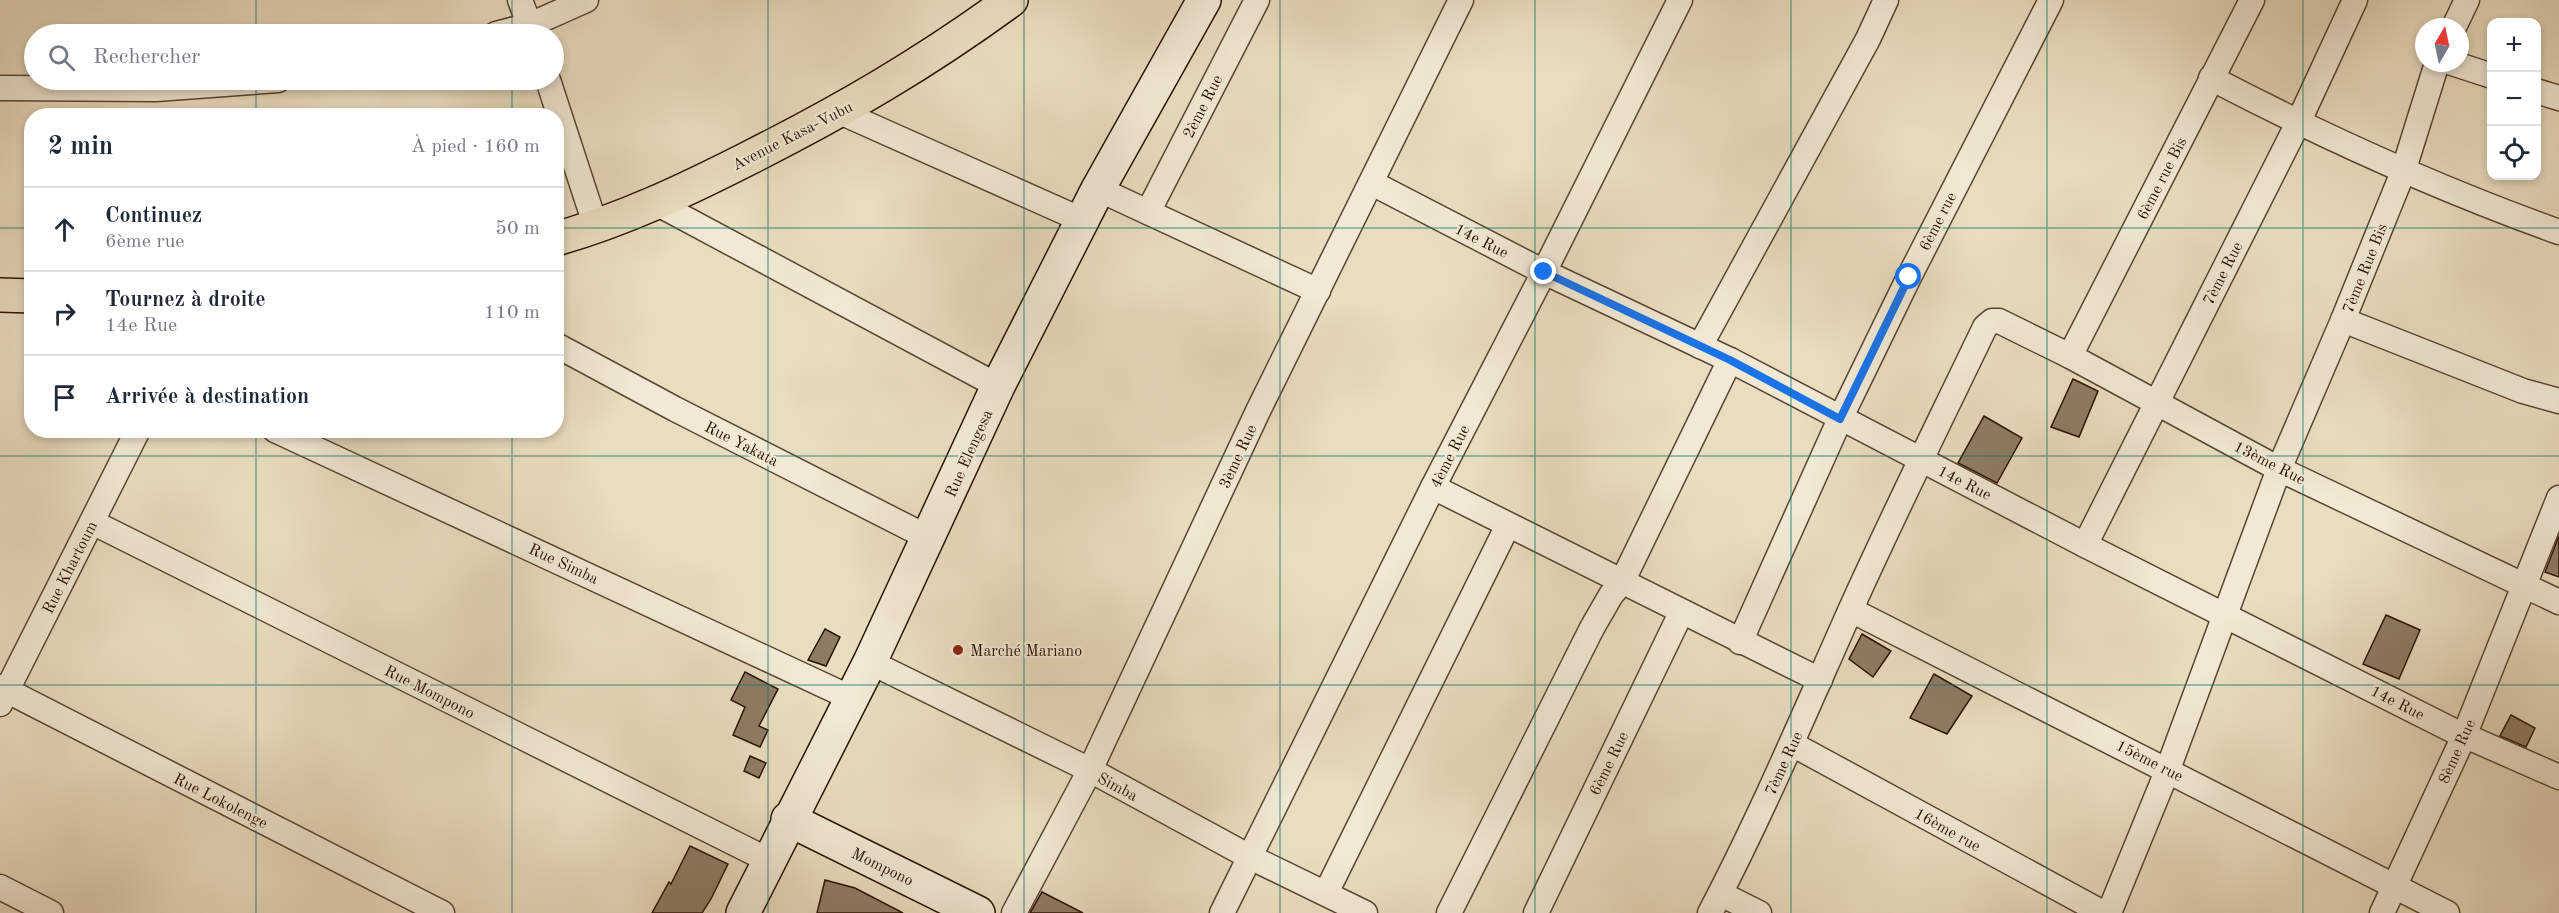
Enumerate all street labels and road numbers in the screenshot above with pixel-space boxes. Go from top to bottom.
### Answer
street label: 2ème Rue [1181,73,1226,141]
street label: Avenue Kasa-Vubu [730,99,856,174]
street label: 6ème rue Bis [2135,135,2190,223]
street label: 6ème rue [1917,190,1960,254]
street label: 14e Rue [1452,222,1510,262]
street label: 7ème Rue Bis [2341,222,2391,316]
street label: 7ème Rue [2201,240,2246,308]
street label: Rue Elengesa [943,408,996,500]
street label: Rue Yakata [702,419,780,470]
street label: 3ème Rue [1217,422,1261,491]
street label: 4ème Rue [1428,423,1473,491]
street label: 13ème Rue [2231,439,2307,489]
street label: 14e Rue [1935,464,1993,504]
street label: Rue Khartoum [41,519,101,617]
street label: Rue Simba [526,542,601,588]
street label: Rue Mompono [381,663,477,722]
street label: 14e Rue [2368,684,2426,724]
street label: 8ème Rue [2437,717,2479,786]
street label: 7ème Rue [1763,729,1807,798]
street label: 6ème Rue [1588,730,1632,798]
street label: 15ème rue [2113,738,2185,785]
street label: Rue Lokolenge [171,771,270,832]
street label: Simba [1094,771,1140,805]
street label: 16ème rue [1911,806,1983,855]
street label: Mompono [849,846,916,890]

